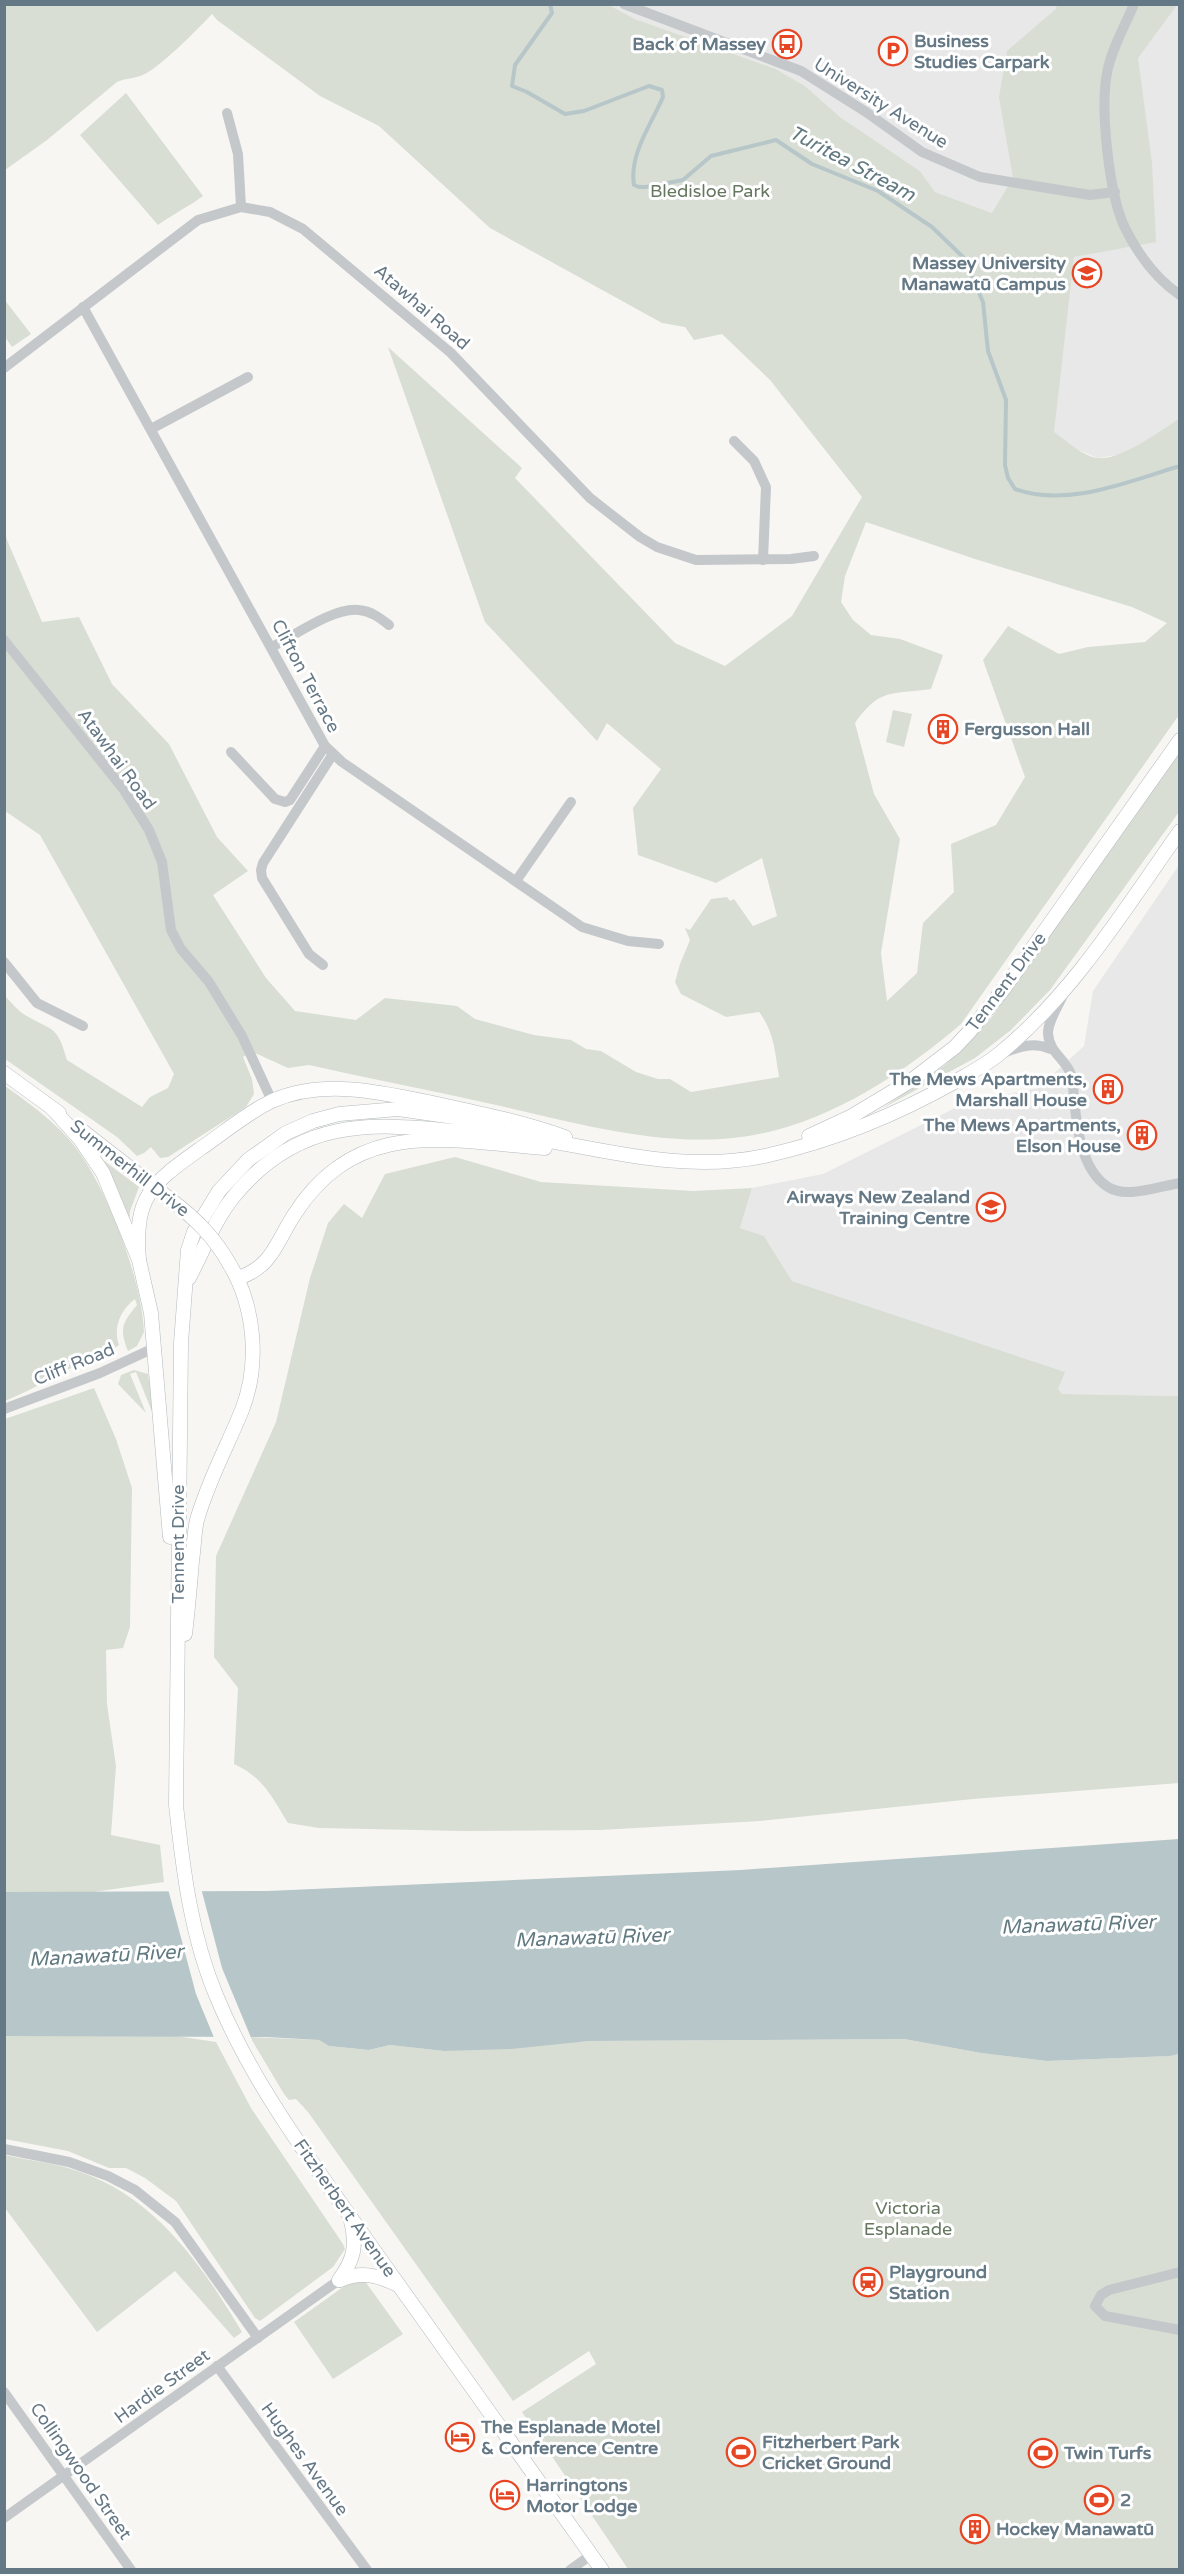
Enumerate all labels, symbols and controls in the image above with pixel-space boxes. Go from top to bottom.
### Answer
bus stop icon: Back of Massey [771,28,803,60]
place label: Business Studies Carpark [914,30,1050,73]
place label: Back of Massey [632,33,766,55]
parking icon: Business Studies Carpark [877,35,909,67]
street label: University Avenue [810,53,952,153]
water label: Turitea Stream [785,121,919,207]
park label: Bledisloe Park [650,180,770,202]
place label: Massey University Manawatū Campus [901,252,1066,295]
school or university icon: Massey University Manawatū Campus [1071,257,1103,289]
street label: Atawhai Road [370,259,474,355]
street label: Clifton Terrace [267,616,345,736]
street label: Atawhai Road [73,704,161,814]
building icon: Fergusson Hall [927,713,959,745]
place label: Fergusson Hall [964,718,1090,740]
street label: Tennent Drive [961,928,1051,1036]
place label: The Mews Apartments, Marshall House [888,1068,1087,1111]
building icon: The Mews Apartments, Marshall House [1092,1073,1124,1105]
place label: The Mews Apartments, Elson House [922,1114,1121,1157]
street label: Summerhill Drive [66,1115,194,1221]
building icon: The Mews Apartments, Elson House [1126,1119,1158,1151]
place label: Airways New Zealand Training Centre [786,1186,970,1229]
school or university icon: Airways New Zealand Training Centre [975,1191,1007,1223]
street label: Cliff Road [30,1338,118,1390]
street label: Tennent Drive [167,1485,189,1603]
water label: Manawatū River [1001,1910,1158,1940]
water label: Manawatū River [515,1923,672,1953]
water label: Manawatū River [28,1940,186,1972]
street label: Fitzherbert Avenue [289,2135,401,2281]
park label: Victoria Esplanade [864,2197,952,2240]
place label: Playground Station [889,2261,987,2304]
station icon: Playground Station [852,2266,884,2298]
street label: Hardie Street [110,2344,214,2428]
street label: Collingwood Street [25,2398,137,2544]
street label: Hughes Avenue [257,2398,353,2520]
place label: The Esplanade Motel & Conference Centre [480,2416,660,2459]
hotel icon: The Esplanade Motel & Conference Centre [444,2421,476,2453]
place label: Fitzherbert Park Cricket Ground [762,2431,900,2474]
sports icon: Fitzherbert Park Cricket Ground [725,2436,757,2468]
sports icon: Twin Turfs [1027,2437,1059,2469]
place label: Twin Turfs [1063,2442,1152,2464]
place label: Harringtons Motor Lodge [526,2474,638,2517]
hotel icon: Harringtons Motor Lodge [489,2479,521,2511]
sports icon: 2 [1083,2484,1115,2516]
place label: 2 [1120,2489,1131,2511]
building icon: Hockey Manawatū [959,2513,991,2545]
place label: Hockey Manawatū [996,2518,1154,2540]

